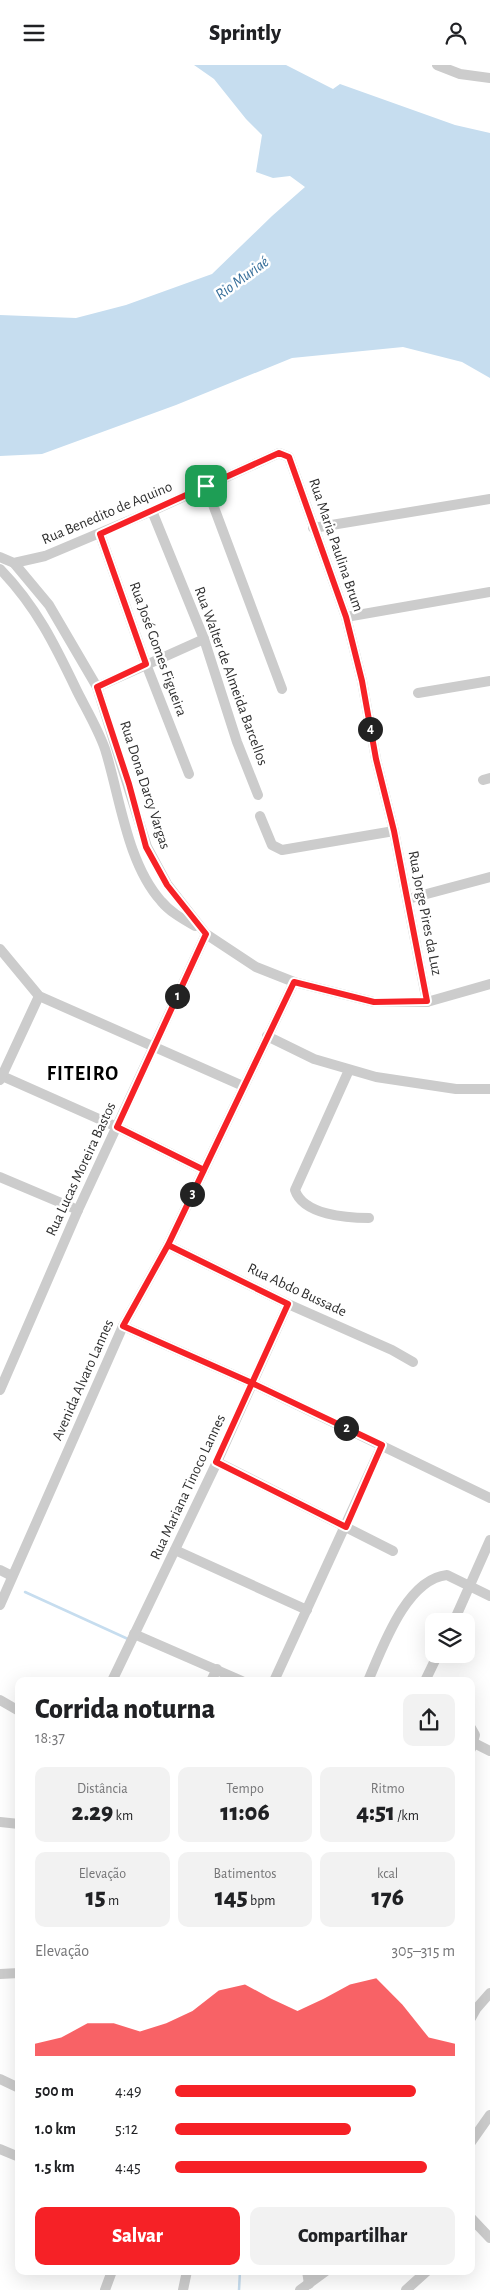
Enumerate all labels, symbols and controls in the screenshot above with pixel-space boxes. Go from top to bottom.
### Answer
icon: menu [20,19,48,47]
icon: person [442,19,470,47]
text: Sprintly [209,22,281,44]
water label: Rio Muriaé [212,253,272,303]
pin [185,465,227,507]
icon: arrive [192,472,220,500]
street label: Rua Maria Paulina Brum [306,476,366,614]
street label: Rua Benedito de Aquino [40,479,174,547]
street label: Rua José Gomes Figueira [127,580,189,718]
street label: Rua Walter de Almeida Barcellos [192,585,270,767]
pin: 4 [358,717,382,741]
street label: Rua Dona Darcy Vargas [117,719,173,851]
text: 4 [367,722,374,736]
street label: Rua Jorge Pires da Luz [406,849,444,977]
pin: 1 [164,983,190,1009]
text: 1 [175,989,180,1003]
district label: FITEIRO [47,1064,119,1084]
street label: Rua Lucas Moreira Bastos [43,1100,119,1238]
pin: 3 [180,1181,204,1207]
text: 3 [189,1187,196,1201]
street label: Rua Abdo Bussade [245,1260,349,1320]
street label: Avenida Alvaro Lannes [50,1317,116,1443]
street label: Rua Mariana Tinoco Lannes [148,1412,228,1562]
pin: 2 [334,1415,358,1441]
text: 2 [343,1421,350,1435]
map controls [425,1613,475,1663]
button: layers [425,1613,475,1663]
button: share [403,1694,455,1746]
text: Corrida noturna [35,1696,215,1724]
text: 18:37 [35,1730,65,1746]
text: Distância [77,1782,128,1796]
text: Tempo [226,1782,264,1796]
text: Ritmo [371,1782,405,1796]
text: 2.29 [71,1800,113,1825]
text: 11:06 [220,1800,270,1825]
text: 4:51 [356,1800,395,1825]
text: km [113,1809,133,1823]
text: /km [395,1809,419,1823]
text: Elevação [79,1867,126,1881]
text: Batimentos [213,1867,277,1881]
text: kcal [377,1867,398,1881]
text: 15 [85,1885,106,1910]
text: 145 [215,1885,248,1910]
text: 176 [371,1885,404,1910]
text: m [106,1894,119,1908]
text: bpm [248,1894,275,1908]
text: Elevação [35,1943,89,1959]
text: 305–315 m [391,1943,455,1959]
text: 500 m [35,2083,74,2099]
text: 4:49 [115,2083,142,2099]
text: 1.0 km [35,2121,76,2137]
text: 5:12 [115,2121,138,2137]
text: 1.5 km [35,2159,75,2175]
text: 4:45 [115,2159,141,2175]
button: Salvar [35,2207,240,2265]
button: Compartilhar [250,2207,455,2265]

